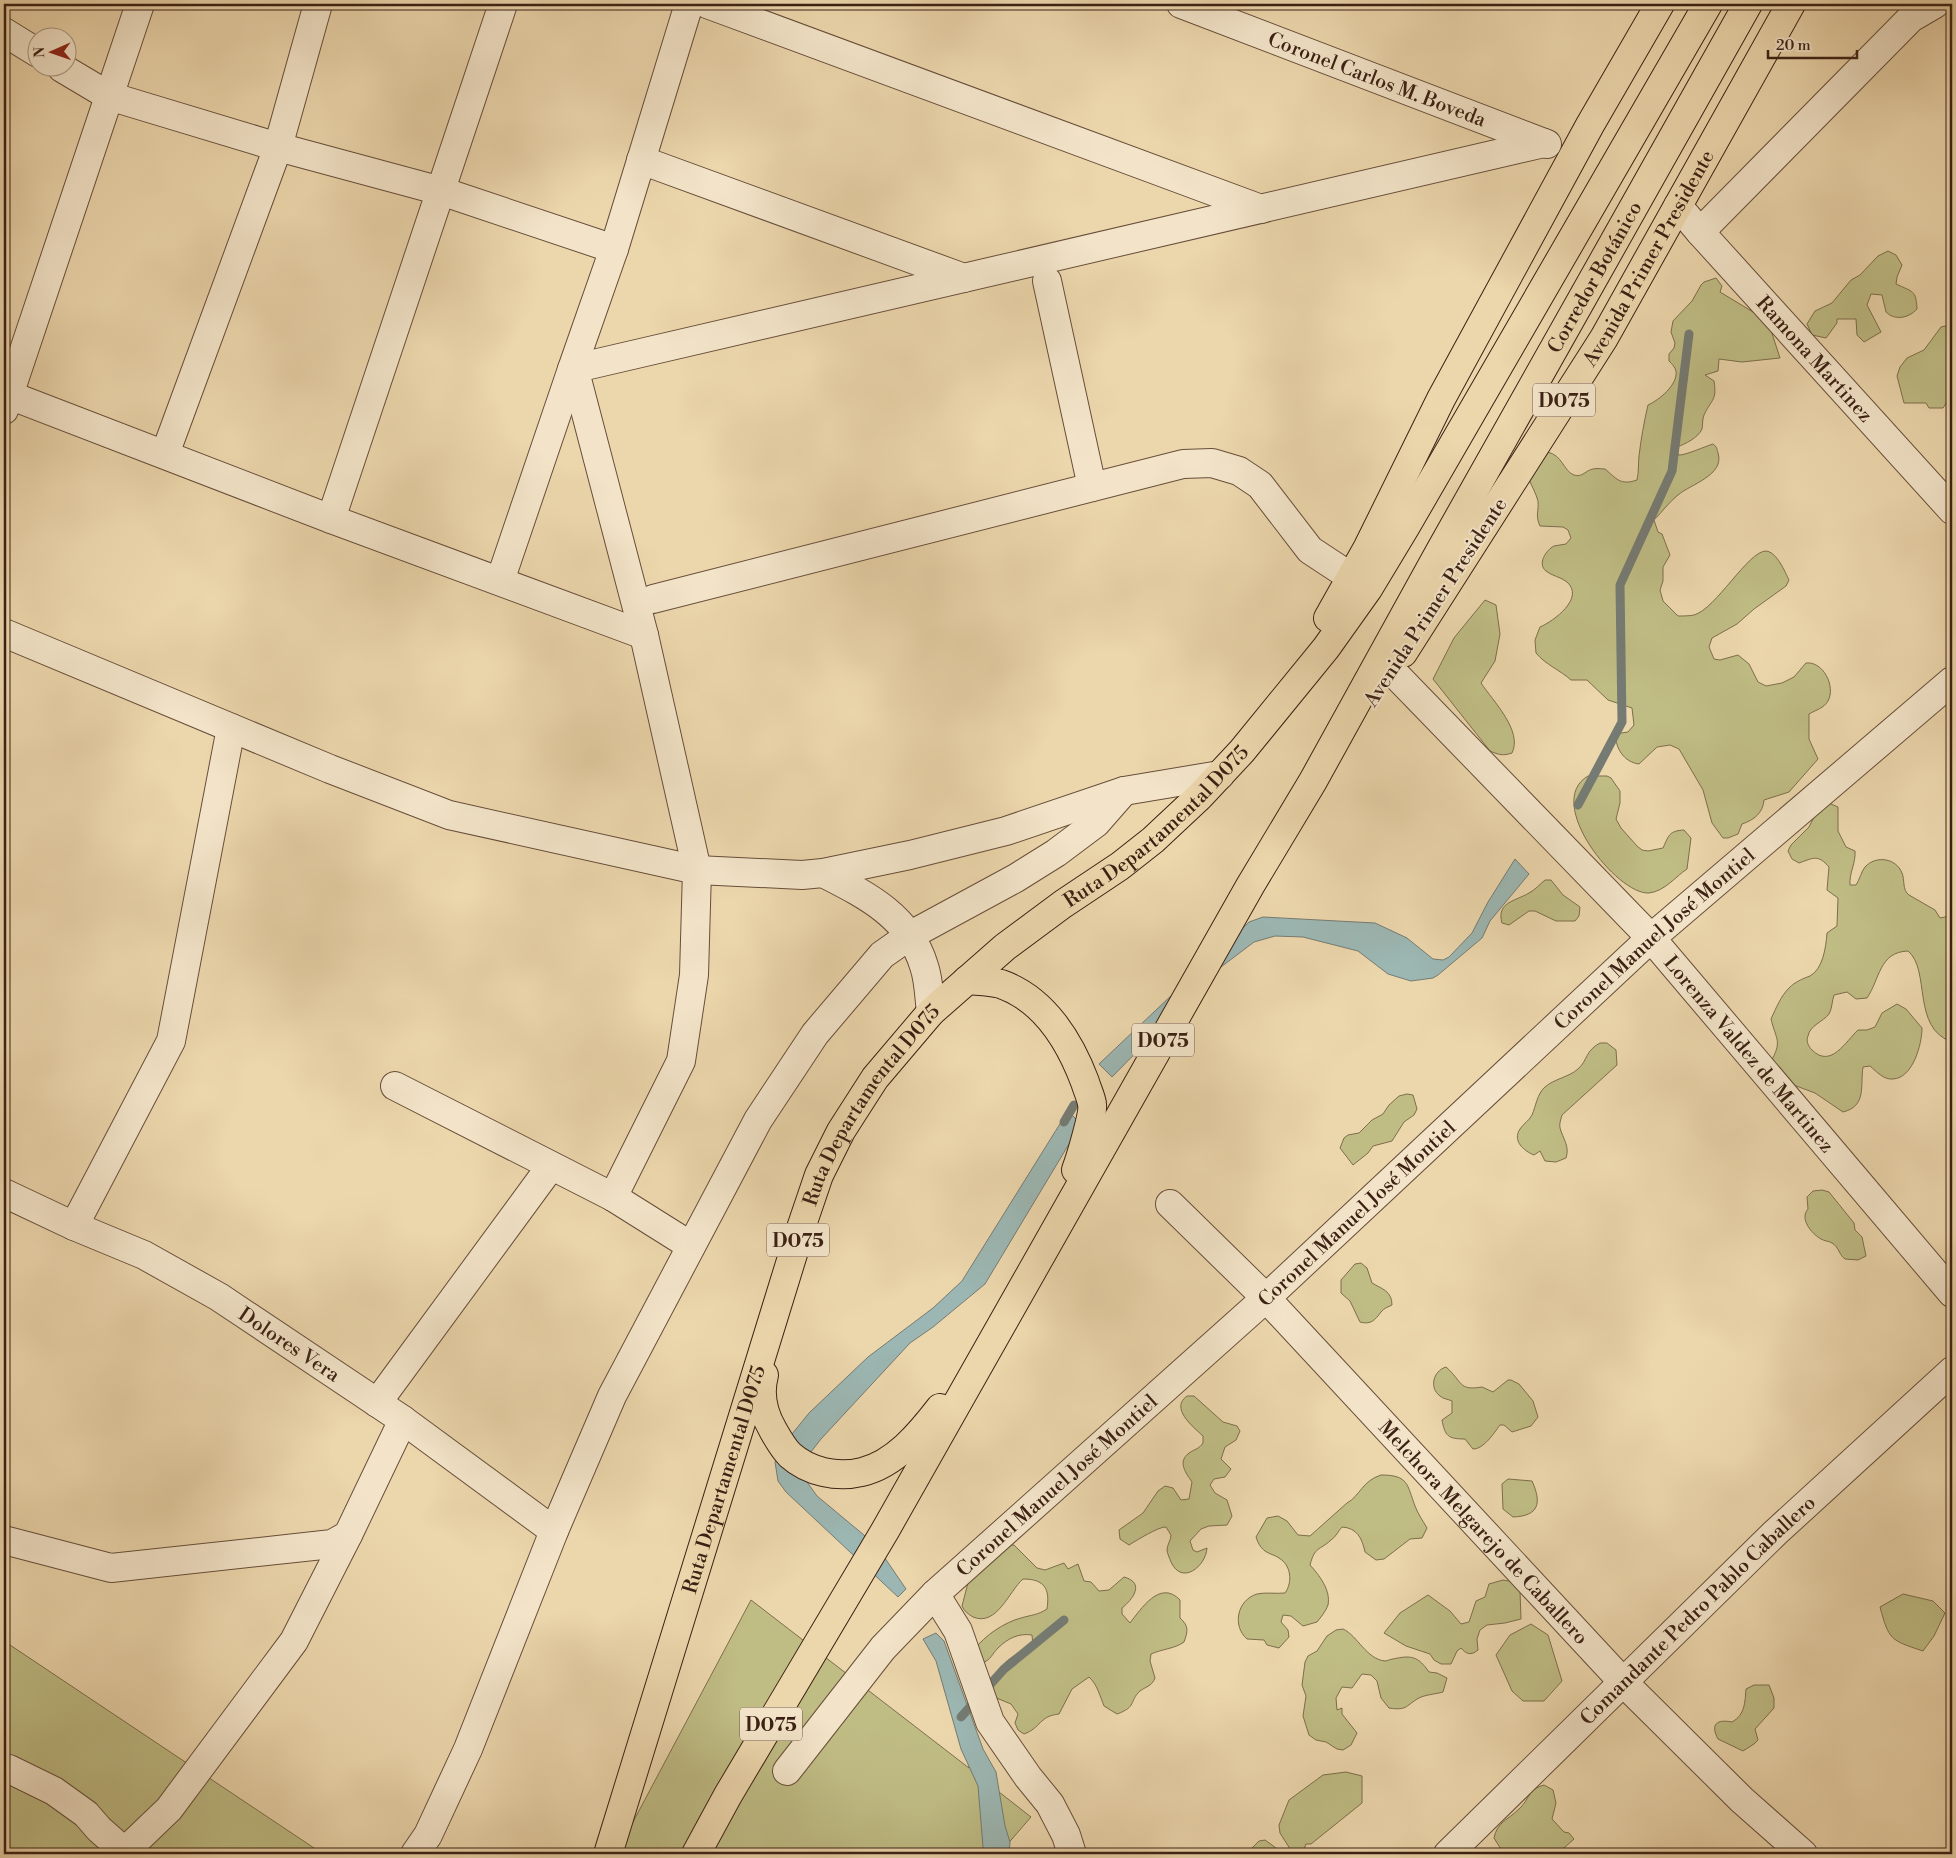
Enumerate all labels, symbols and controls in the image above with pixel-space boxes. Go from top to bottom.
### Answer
street label: Coronel Carlos M. Boveda [1264,27,1490,134]
north arrow [28,28,78,78]
scale bar [1768,28,1857,60]
text: 20 m [1776,36,1811,55]
text: N [31,47,49,58]
street label: Avenida Primer Presidente [1578,146,1721,372]
street label: Corredor Botánico [1543,197,1648,358]
street label: Ramona Martinez [1750,291,1877,428]
road number: D075 [1533,384,1595,416]
street label: Avenida Primer Presidente [1359,494,1513,713]
street label: Ruta Departamental D075 [1059,741,1255,914]
street label: Coronel Manuel José Montiel [1549,843,1761,1036]
street label: Lorenza Valdez de Martinez [1658,951,1839,1159]
street label: Ruta Departamental D075 [798,999,945,1210]
road number: D075 [1132,1024,1194,1056]
street label: Coronel Manuel José Montiel [1254,1116,1462,1313]
road number: D075 [767,1224,829,1256]
street label: Dolores Vera [233,1303,345,1389]
street label: Ruta Departamental D075 [678,1363,772,1597]
street label: Coronel Manuel José Montiel [952,1390,1163,1583]
street label: Melchora Melgarejo de Caballero [1372,1416,1593,1650]
street label: Comandante Pedro Pablo Caballero [1575,1491,1822,1731]
road number: D075 [740,1708,802,1740]

